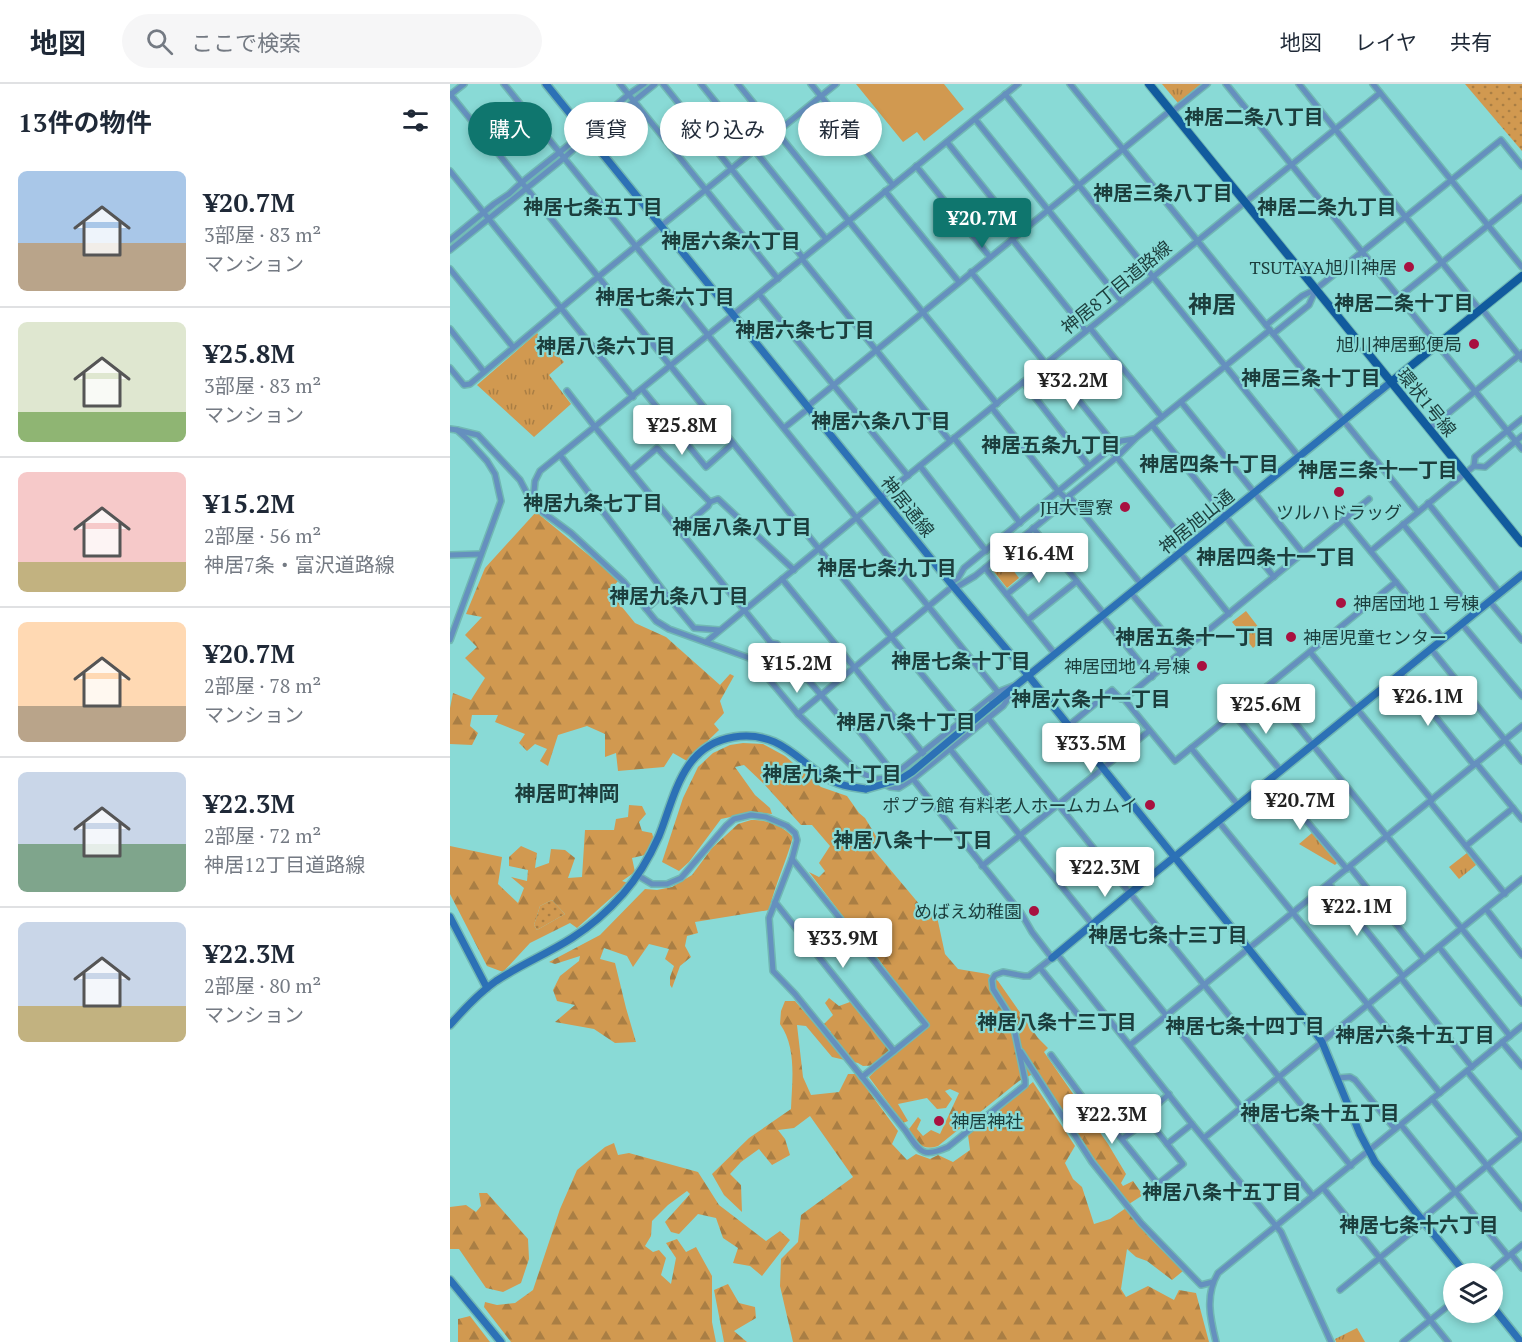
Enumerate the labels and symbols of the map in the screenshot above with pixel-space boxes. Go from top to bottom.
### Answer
district label: 神居二条八丁目 [1184,103,1324,130]
district label: 神居三条八丁目 [1093,179,1233,206]
district label: 神居七条五丁目 [523,193,663,220]
district label: 神居二条九丁目 [1257,193,1397,220]
pin: ¥20.7M [933,198,1031,249]
district label: 神居六条六丁目 [661,227,801,254]
street label: 神居8丁目道路線 [1056,235,1176,339]
place label: TSUTAYA旭川神居 [1250,255,1397,279]
marker: TSUTAYA旭川神居 [1402,260,1416,274]
district label: 神居七条六丁目 [595,283,735,310]
district label: 神居 [1188,288,1236,320]
district label: 神居二条十丁目 [1334,289,1474,316]
district label: 神居六条七丁目 [735,316,875,343]
district label: 神居八条六丁目 [536,332,676,359]
place label: 旭川神居郵便局 [1336,332,1462,356]
marker: 旭川神居郵便局 [1467,337,1481,351]
pin: ¥32.2M [1024,360,1122,411]
street label: 環状1号線 [1392,363,1462,441]
district label: 神居三条十丁目 [1241,364,1381,391]
pin: ¥25.8M [633,405,731,456]
district label: 神居六条八丁目 [811,407,951,434]
district label: 神居五条九丁目 [981,431,1121,458]
district label: 神居四条十丁目 [1139,450,1279,477]
district label: 神居三条十一丁目 [1298,456,1458,483]
street label: 神居通線 [876,470,940,542]
street label: 神居旭山通 [1153,483,1239,559]
marker: ツルハドラッグ [1332,485,1346,499]
district label: 神居九条七丁目 [523,489,663,516]
place label: JH大雪寮 [1040,495,1113,519]
marker: JH大雪寮 [1118,500,1132,514]
place label: ツルハドラッグ [1276,500,1402,524]
district label: 神居八条八丁目 [672,513,812,540]
pin: ¥16.4M [990,533,1088,584]
district label: 神居四条十一丁目 [1196,543,1356,570]
district label: 神居七条九丁目 [817,554,957,581]
district label: 神居九条八丁目 [609,582,749,609]
place label: 神居団地１号棟 [1353,591,1479,615]
marker: 神居団地１号棟 [1334,596,1348,610]
district label: 神居五条十一丁目 [1115,623,1275,650]
place label: 神居児童センター [1303,625,1447,649]
marker: 神居児童センター [1284,630,1298,644]
pin: ¥15.2M [748,643,846,694]
district label: 神居七条十丁目 [891,647,1031,674]
place label: 神居団地４号棟 [1064,654,1190,678]
marker: 神居団地４号棟 [1195,659,1209,673]
pin: ¥26.1M [1379,676,1477,727]
pin: ¥25.6M [1217,684,1315,735]
district label: 神居六条十一丁目 [1011,685,1171,712]
district label: 神居八条十丁目 [836,708,976,735]
pin: ¥33.5M [1042,723,1140,774]
district label: 神居九条十丁目 [762,760,902,787]
district label: 神居町神岡 [515,779,620,807]
pin: ¥20.7M [1251,780,1349,831]
place label: ポプラ館 有料老人ホームカムイ [882,793,1138,817]
marker: ポプラ館 有料老人ホームカムイ [1143,798,1157,812]
district label: 神居八条十一丁目 [833,826,993,853]
pin: ¥22.3M [1056,847,1154,898]
pin: ¥22.1M [1308,886,1406,937]
place label: めばえ幼稚園 [914,899,1022,923]
marker: めばえ幼稚園 [1027,904,1041,918]
pin: ¥33.9M [794,918,892,969]
district label: 神居七条十三丁目 [1088,921,1248,948]
district label: 神居八条十三丁目 [977,1008,1137,1035]
district label: 神居七条十四丁目 [1165,1012,1325,1039]
district label: 神居六条十五丁目 [1335,1021,1495,1048]
pin: ¥22.3M [1063,1094,1161,1145]
district label: 神居七条十五丁目 [1240,1099,1400,1126]
place label: 神居神社 [951,1109,1023,1133]
marker: 神居神社 [932,1114,946,1128]
district label: 神居八条十五丁目 [1142,1178,1302,1205]
district label: 神居七条十六丁目 [1339,1211,1499,1238]

